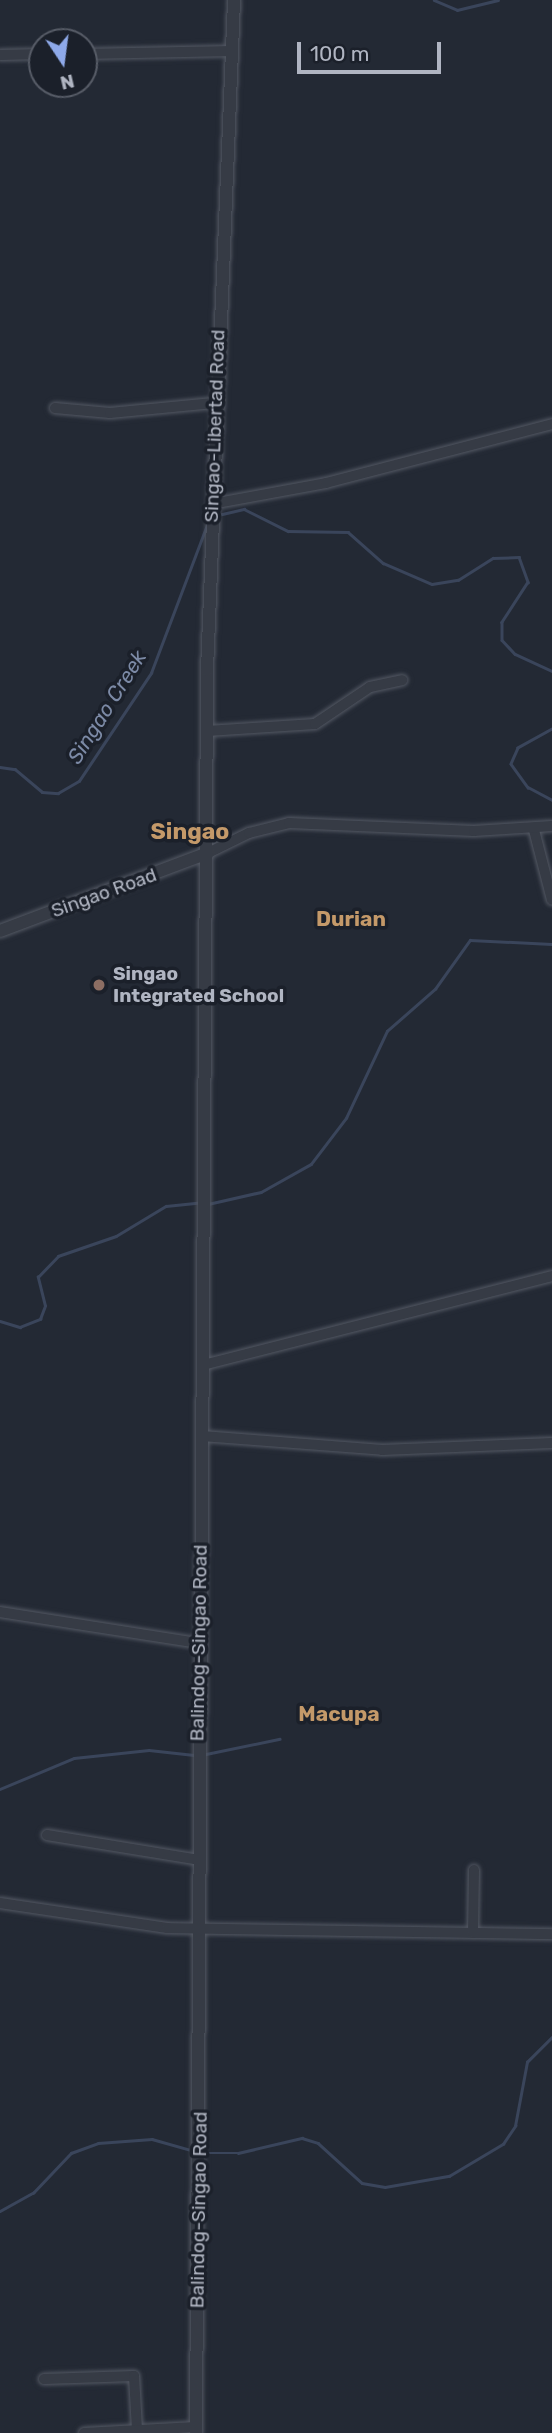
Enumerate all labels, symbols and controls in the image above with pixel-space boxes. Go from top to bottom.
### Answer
north arrow [28,28,98,98]
scale bar [300,28,444,72]
text: 100 m [310,41,369,66]
text: N [58,69,77,95]
street label: Singao-Libertad Road [200,329,230,523]
water label: Singao Creek [62,646,152,768]
district label: Singao [151,817,229,845]
street label: Singao Road [48,863,160,923]
district label: Durian [316,906,386,932]
place label: Singao Integrated School [113,963,284,1007]
marker: Singao Integrated School [91,977,107,993]
street label: Balindog-Singao Road [186,1544,212,1742]
district label: Macupa [298,1701,380,1727]
street label: Balindog-Singao Road [186,2111,212,2309]

